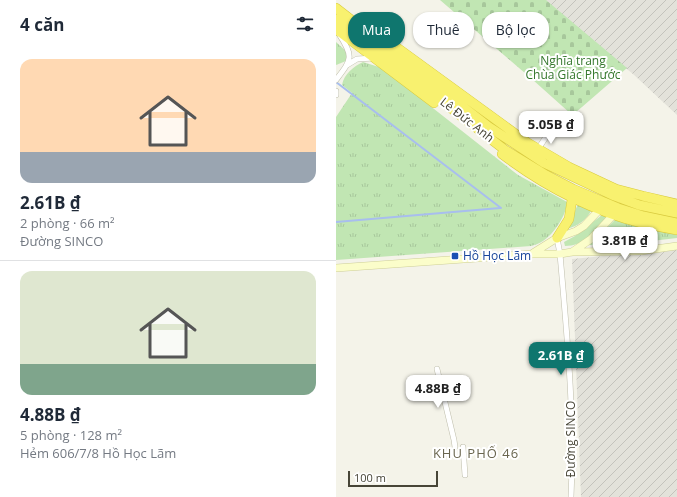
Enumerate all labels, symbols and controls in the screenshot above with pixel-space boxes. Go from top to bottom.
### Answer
chip: Mua [348,12,405,48]
chip: Thuê [413,12,474,48]
chip: Bộ lọc [482,12,549,48]
text: 4 căn [20,13,64,36]
icon: filters [294,13,316,35]
park label: Nghĩa trang Chùa Giác Phước [526,52,621,83]
icon: home [132,85,204,157]
street label: Lê Đức Anh [437,93,498,146]
pin: 5.05B ₫ [514,111,588,145]
text: 5.05B ₫ [528,115,574,133]
text: 2.61B ₫ [20,191,81,214]
text: 2 phòng · 66 m² [20,214,115,232]
pin: 3.81B ₫ [588,227,662,261]
text: 3.81B ₫ [602,231,648,249]
text: Đường SINCO [20,232,103,250]
place label: Hồ Học Lãm [463,247,531,264]
marker: Hồ Học Lãm [450,251,460,261]
icon: home [132,297,204,369]
pin: 2.61B ₫ [524,342,598,376]
text: 2.61B ₫ [538,346,584,364]
pin: 4.88B ₫ [401,375,475,409]
text: 4.88B ₫ [415,379,461,397]
street label: Đường SINCO [562,401,579,477]
text: 4.88B ₫ [20,403,81,426]
text: 5 phòng · 128 m² [20,426,122,444]
text: Hẻm 606/7/8 Hồ Học Lãm [20,444,176,462]
district label: KHU PHỐ 46 [433,444,519,462]
scale bar [348,469,438,488]
text: 100 m [354,470,386,485]

